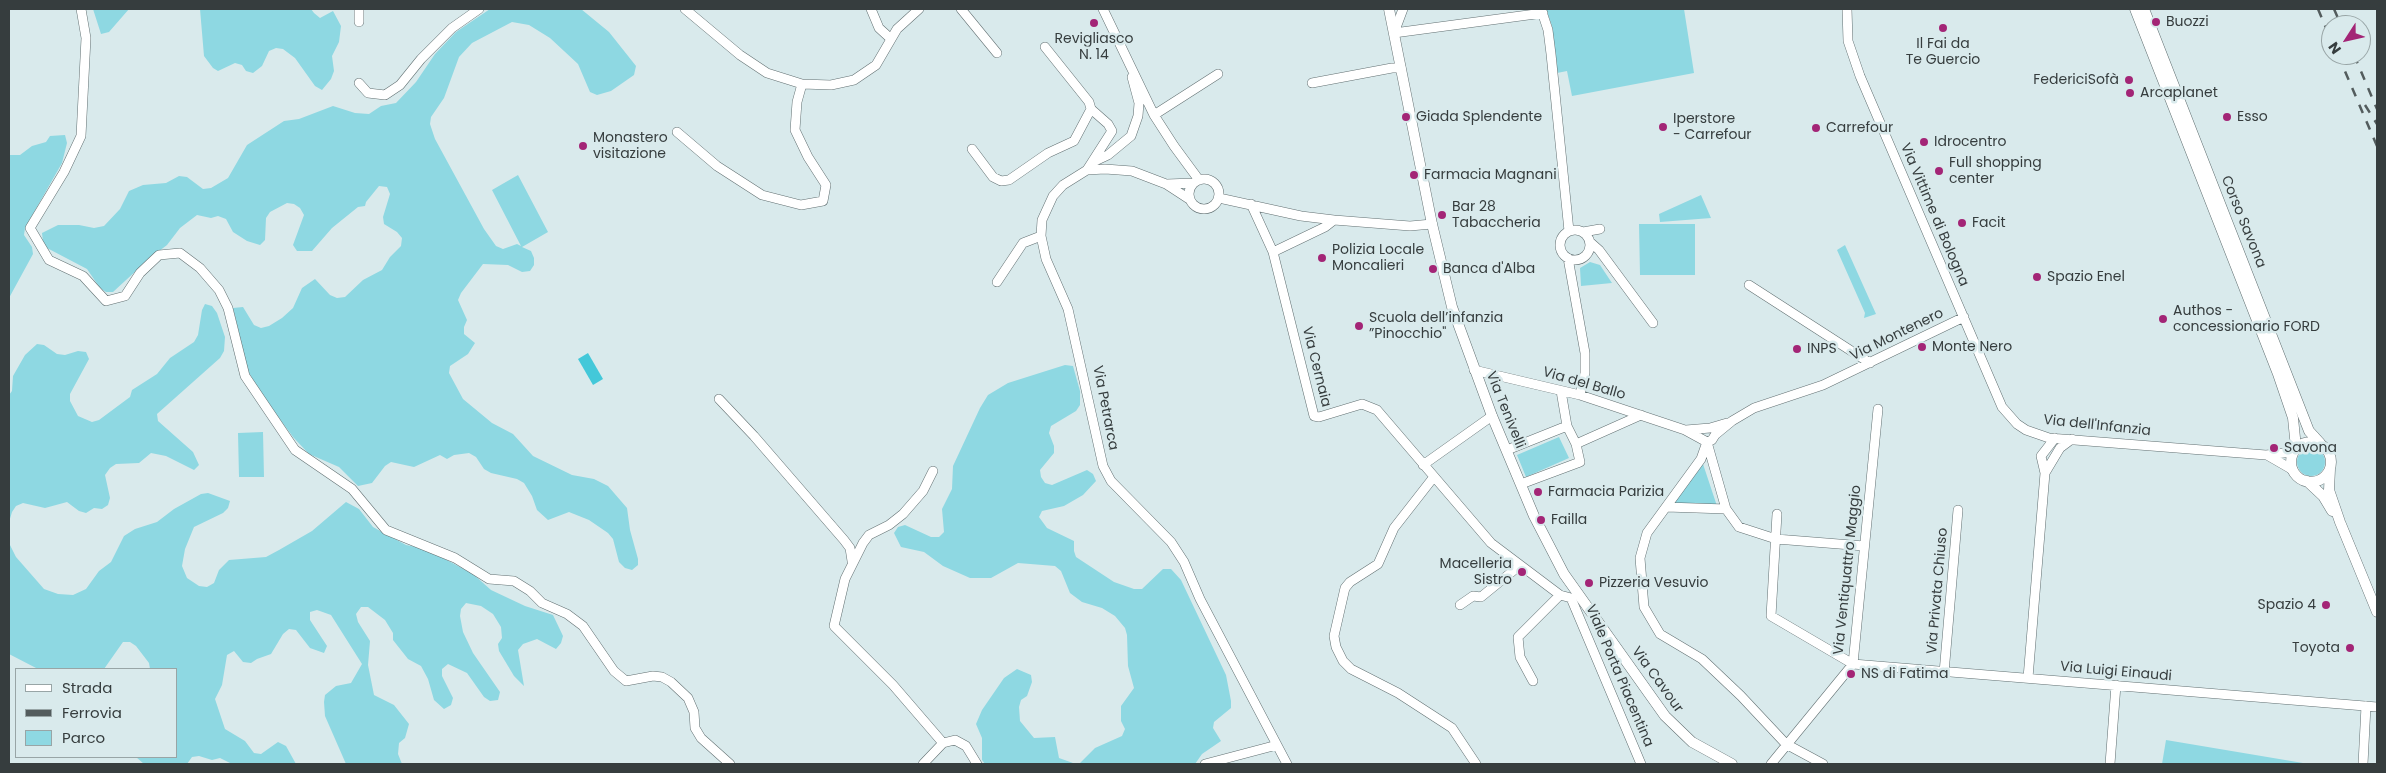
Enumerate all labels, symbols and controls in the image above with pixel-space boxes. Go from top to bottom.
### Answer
place label: Buozzi [2166,14,2209,30]
north arrow [2321,15,2371,65]
marker: Buozzi [2150,16,2162,28]
marker: Revigliasco N. 14 [1088,17,1100,29]
marker: Il Fai da Te Guercio [1937,22,1949,34]
place label: Revigliasco N. 14 [1054,31,1134,64]
place label: Il Fai da Te Guercio [1906,36,1980,68]
text: N [2323,38,2346,58]
place label: FedericiSofà [2033,72,2119,88]
marker: FedericiSofà [2123,74,2135,86]
place label: Arcaplanet [2140,85,2218,101]
marker: Arcaplanet [2124,87,2136,99]
place label: Giada Splendente [1416,109,1542,125]
place label: Esso [2237,109,2268,125]
marker: Giada Splendente [1400,111,1412,123]
place label: Iperstore - Carrefour [1673,111,1752,144]
marker: Esso [2221,111,2233,123]
place label: Carrefour [1826,120,1893,136]
marker: Iperstore - Carrefour [1657,121,1669,133]
marker: Carrefour [1810,122,1822,134]
place label: Monastero visitazione [593,130,668,162]
place label: Idrocentro [1934,134,2007,150]
marker: Idrocentro [1918,136,1930,148]
marker: Monastero visitazione [577,140,589,152]
street label: Via Vittime di Bologna [1896,141,1972,289]
place label: Full shopping center [1949,155,2042,188]
marker: Full shopping center [1933,165,1945,177]
place label: Farmacia Magnani [1424,167,1557,183]
marker: Farmacia Magnani [1408,169,1420,181]
street label: Corso Savona [2217,173,2269,271]
place label: Bar 28 Tabaccheria [1452,199,1541,232]
marker: Bar 28 Tabaccheria [1436,209,1448,221]
place label: Facit [1972,215,2006,231]
marker: Facit [1956,217,1968,229]
place label: Polizia Locale Moncalieri [1332,242,1424,274]
marker: Polizia Locale Moncalieri [1316,252,1328,264]
place label: Banca d'Alba [1443,261,1535,277]
marker: Banca d'Alba [1427,263,1439,275]
place label: Spazio Enel [2047,269,2125,285]
marker: Spazio Enel [2031,271,2043,283]
place label: Authos - concessionario FORD [2173,303,2320,336]
street label: Via Montenero [1848,305,1946,365]
place label: Scuola dell’infanzia ”Pinocchio" [1369,310,1503,342]
marker: Authos - concessionario FORD [2157,313,2169,325]
marker: Scuola dell’infanzia ”Pinocchio" [1353,320,1365,332]
street label: Via Cernaia [1298,325,1334,409]
place label: Monte Nero [1932,339,2012,355]
place label: INPS [1807,341,1837,357]
marker: Monte Nero [1916,341,1928,353]
marker: INPS [1791,343,1803,355]
street label: Via Petrarca [1089,364,1121,452]
street label: Via del Ballo [1541,364,1627,404]
street label: Via Tenivelli [1482,369,1528,451]
street label: Via dell'Infanzia [2042,412,2152,440]
place label: Savona [2284,440,2337,456]
marker: Savona [2268,442,2280,454]
place label: Farmacia Parizia [1548,484,1664,500]
street label: Via Ventiquattro Maggio [1831,484,1865,656]
marker: Farmacia Parizia [1532,486,1544,498]
place label: Failla [1551,512,1587,528]
marker: Failla [1535,514,1547,526]
street label: Via Privata Chiuso [1924,527,1952,655]
place label: Macelleria Sistro [1440,556,1512,588]
marker: Macelleria Sistro [1516,566,1528,578]
place label: Pizzeria Vesuvio [1599,575,1709,591]
marker: Pizzeria Vesuvio [1583,577,1595,589]
place label: Spazio 4 [2258,597,2316,613]
marker: Spazio 4 [2320,599,2332,611]
street label: Viale Porta Piacentina [1581,602,1657,750]
place label: Toyota [2292,640,2340,656]
marker: Toyota [2344,642,2356,654]
street label: Via Cavour [1627,644,1687,716]
street label: Via Luigi Einaudi [2059,659,2173,685]
place label: NS di Fatima [1861,666,1948,682]
legend [15,668,178,758]
marker: NS di Fatima [1845,668,1857,680]
text: Strada [62,677,112,698]
text: Ferrovia [62,702,122,723]
text: Parco [62,727,105,748]

